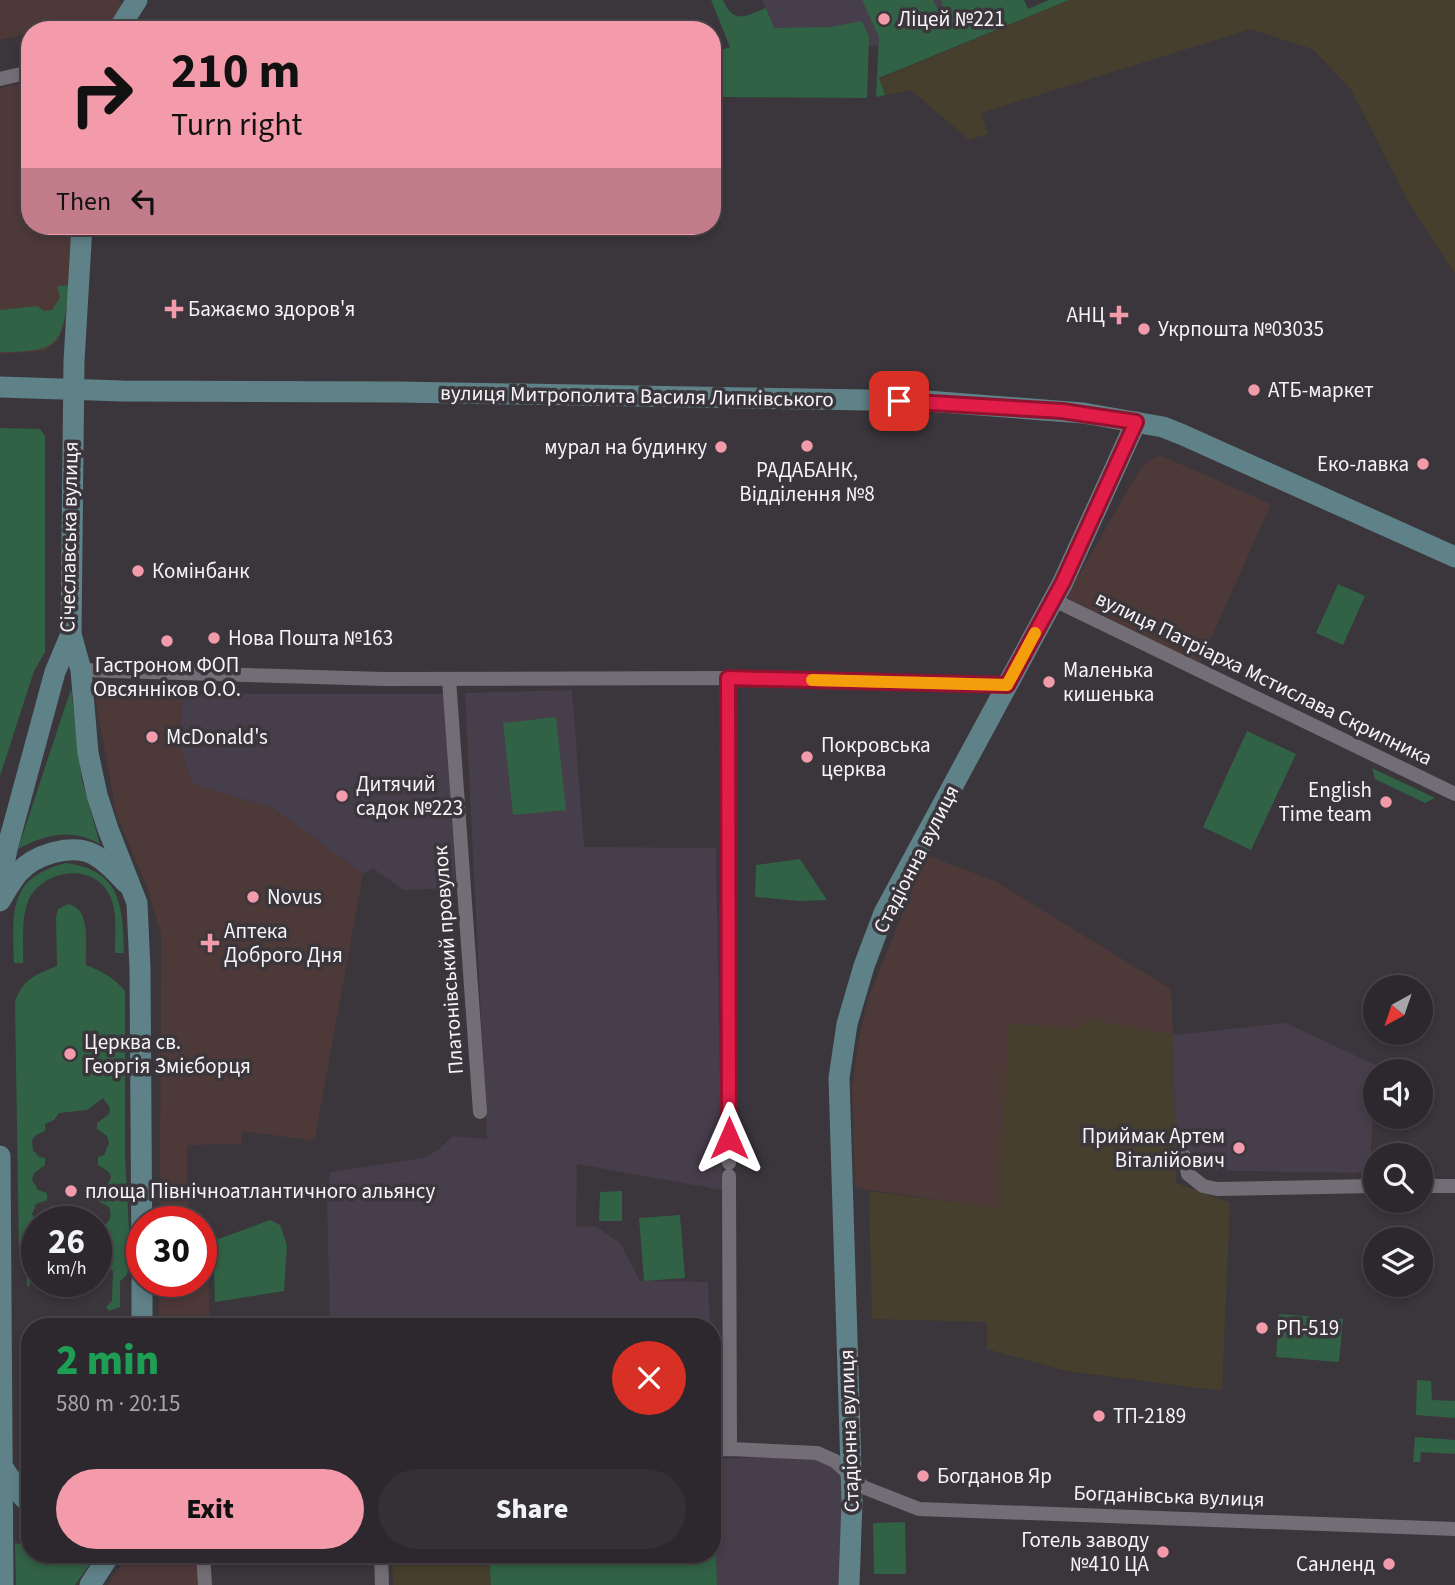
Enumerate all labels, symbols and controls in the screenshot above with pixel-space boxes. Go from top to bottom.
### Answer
place label: Ліцей №221 [898,4,1005,34]
marker: Ліцей №221 [876,11,892,27]
text: 210 m [171,37,300,107]
icon: right [56,49,147,140]
text: Turn right [171,102,302,148]
icon: left [125,182,163,220]
text: Then [56,183,111,220]
place label: Бажаємо здоров'я [188,294,355,324]
place label: АНЦ [1066,300,1105,330]
marker: Бажаємо здоров'я [166,301,182,317]
marker: АНЦ [1111,307,1127,323]
place label: Укрпошта №03035 [1158,314,1324,344]
marker: Укрпошта №03035 [1136,321,1152,337]
pin [869,371,929,431]
place label: АТБ-маркет [1268,375,1374,405]
street label: вулиця Митрополита Василя Липківського [440,378,834,414]
icon: arrive [880,382,918,420]
marker: АТБ-маркет [1246,382,1262,398]
place label: мурал на будинку [544,432,707,462]
marker: РАДАБАНК, Відділення №8 [799,438,815,454]
marker: мурал на будинку [713,439,729,455]
street label: Січеславська вулиця [52,441,86,633]
place label: Еко-лавка [1317,449,1409,479]
place label: РАДАБАНК, Відділення №8 [739,455,875,509]
marker: Еко-лавка [1415,456,1431,472]
place label: Комінбанк [152,556,250,586]
marker: Комінбанк [130,563,146,579]
street label: вулиця Патріарха Мстислава Скрипника [1091,583,1437,773]
place label: Нова Пошта №163 [228,623,393,653]
marker: Нова Пошта №163 [206,630,222,646]
marker: Гастроном ФОП Овсянніков О.О. [159,633,175,649]
place label: Гастроном ФОП Овсянніков О.О. [93,650,241,704]
place label: Маленька кишенька [1063,655,1154,709]
marker: Маленька кишенька [1041,674,1057,690]
place label: McDonald's [166,722,268,752]
marker: McDonald's [144,729,160,745]
place label: Покровська церква [821,730,931,784]
marker: Покровська церква [799,749,815,765]
place label: Дитячий садок №223 [356,769,463,823]
place label: English Time team [1279,775,1372,829]
street label: Стадіонна вулиця [866,780,966,938]
marker: Дитячий садок №223 [334,788,350,804]
marker: English Time team [1378,794,1394,810]
street label: Платонівський провулок [425,844,471,1075]
place label: Novus [267,882,322,912]
marker: Novus [245,889,261,905]
place label: Аптека Доброго Дня [224,916,343,970]
marker: Аптека Доброго Дня [202,935,218,951]
north arrow [1363,975,1433,1045]
map controls [1363,975,1433,1297]
place label: Церква св. Георгія Змієборця [84,1027,251,1081]
marker: Церква св. Георгія Змієборця [62,1046,78,1062]
button: sound [1363,1059,1433,1129]
position arrow [692,1101,766,1175]
place label: Приймак Артем Віталійович [1082,1121,1225,1175]
marker: Приймак Артем Віталійович [1231,1140,1247,1156]
button: search [1363,1143,1433,1213]
place label: площа Північноатлантичного альянсу [85,1176,436,1206]
marker: площа Північноатлантичного альянсу [63,1183,79,1199]
speed limit sign: 30 [126,1206,217,1297]
text: 26 [48,1217,85,1267]
button: layers [1363,1227,1433,1297]
text: km/h [47,1256,86,1281]
place label: РП-519 [1276,1313,1339,1343]
marker: РП-519 [1254,1320,1270,1336]
text: 2 min [56,1331,159,1391]
button: close [612,1341,686,1415]
street label: Стадіонна вулиця [831,1349,867,1513]
text: 580 m · 20:15 [56,1387,180,1420]
place label: ТП-2189 [1113,1401,1186,1431]
marker: ТП-2189 [1091,1408,1107,1424]
place label: Богданов Яр [937,1461,1052,1491]
marker: Богданов Яр [915,1468,931,1484]
button: Exit [56,1469,364,1549]
button: Share [378,1469,686,1549]
street label: Богданівська вулиця [1073,1478,1265,1514]
place label: Готель заводу №410 ЦА [1021,1525,1150,1579]
marker: Готель заводу №410 ЦА [1155,1544,1171,1560]
place label: Санленд [1296,1549,1375,1579]
marker: Санленд [1381,1556,1397,1572]

